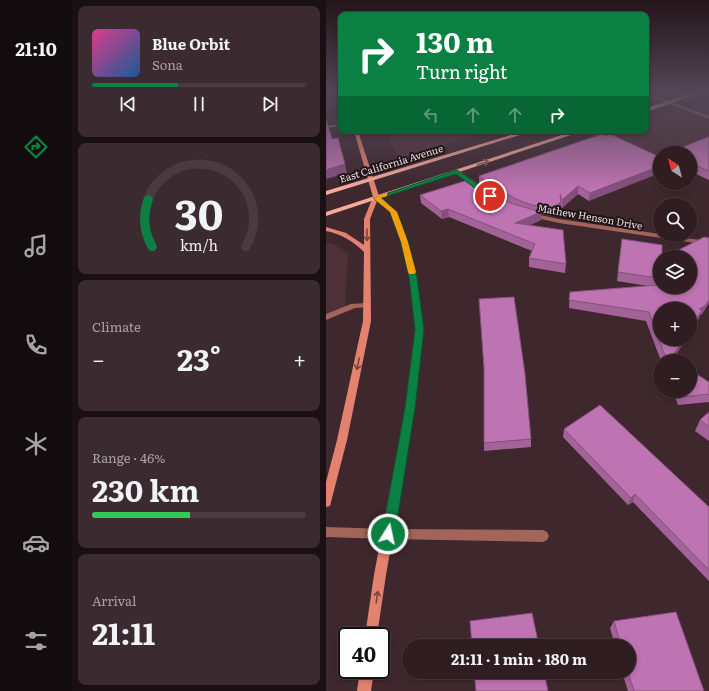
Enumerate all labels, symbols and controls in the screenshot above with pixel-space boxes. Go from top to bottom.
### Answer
text: 130 m [416,20,494,62]
icon: right [350,28,402,80]
text: Blue Orbit [152,32,230,55]
text: 21:10 [15,35,57,62]
text: Sona [152,55,183,74]
text: Turn right [416,58,507,85]
icon: previous [117,93,139,115]
icon: pause [188,93,210,115]
icon: next [259,93,281,115]
icon: left [420,104,442,126]
icon: ahead [462,104,484,126]
icon: ahead [504,104,526,126]
icon: right [546,104,568,126]
icon: directions [22,133,50,161]
street label: East California Avenue [337,140,445,186]
north arrow [653,146,697,190]
map controls [653,146,697,398]
one-way arrow [476,159,489,166]
pin [473,179,507,213]
text: 30 [175,180,223,242]
icon: arrive [479,185,501,207]
button: search [653,198,697,242]
street label: Mathew Henson Drive [536,199,644,233]
one-way arrow [363,228,371,241]
icon: music [22,232,50,260]
text: km/h [180,233,219,254]
button: layers [653,250,697,294]
button: + [653,302,697,346]
text: Climate [92,317,141,336]
icon: phone [22,331,50,359]
text: 23° [177,336,221,380]
text: − [92,342,105,375]
text: + [293,342,306,375]
button: − [653,354,697,398]
one-way arrow [354,357,362,370]
icon: climate [22,430,50,458]
text: Range · 46% [92,448,165,467]
text: 230 km [92,467,199,511]
position arrow [367,513,409,555]
icon: car [22,529,50,557]
text: Arrival [92,591,136,610]
one-way arrow [373,591,381,604]
text: 21:11 [92,610,155,654]
icon: filters [22,627,50,655]
speed limit sign: 40 [338,627,390,679]
text: 21:11 · 1 min · 180 m [451,647,587,670]

